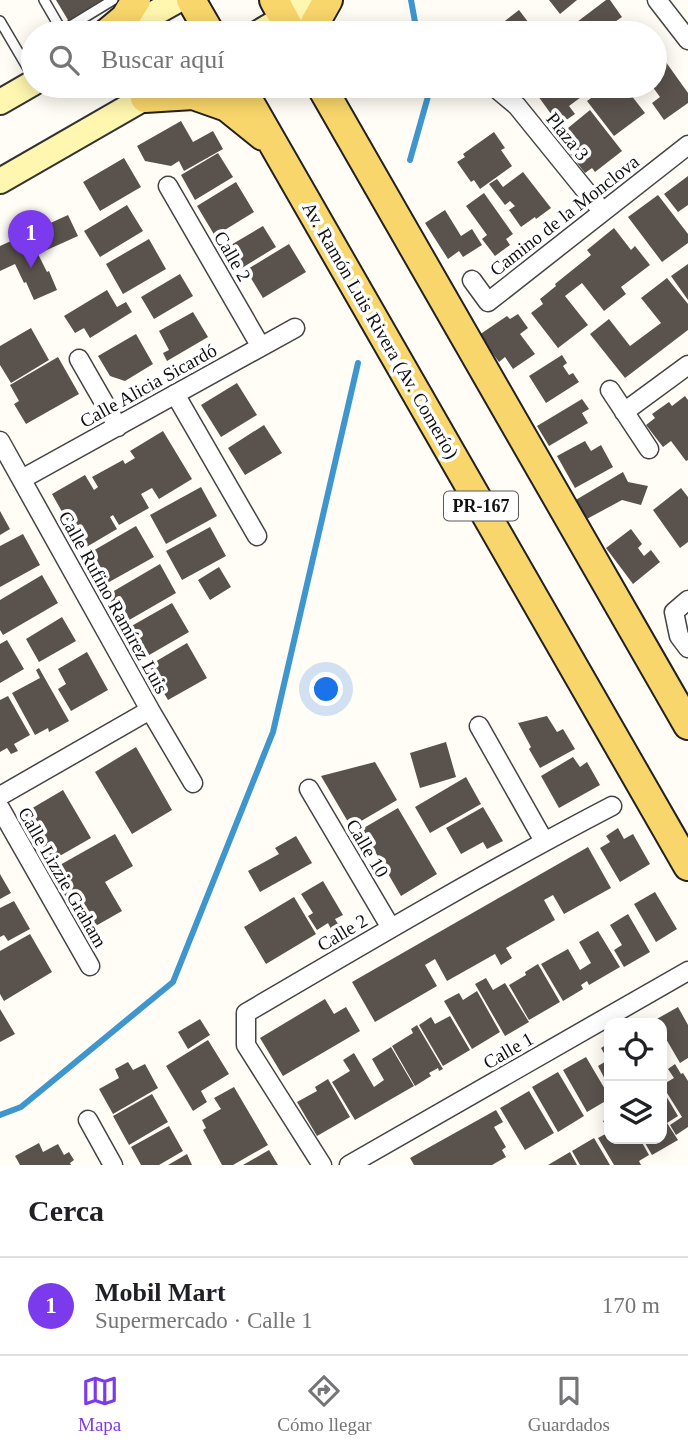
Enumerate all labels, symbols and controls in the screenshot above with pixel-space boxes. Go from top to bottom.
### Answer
search box [21,21,667,98]
icon: search [45,41,83,79]
text: Buscar aquí [101,45,224,74]
street label: Plaza 3 [542,108,593,164]
street label: Camino de la Monclova [486,150,643,280]
street label: Av. Ramón Luis Rivera (Av. Comerío) [297,198,463,463]
pin: 1 [8,210,54,268]
street label: Calle 2 [210,227,255,285]
street label: Calle Alicia Sicardó [76,339,220,432]
road number: PR-167 [444,492,518,520]
street label: Calle Rufino Ramírez Luis [55,507,173,697]
your location [309,672,343,706]
street label: Calle Lizzie Graham [14,803,111,951]
street label: Calle 10 [342,815,393,881]
street label: Calle 2 [314,909,371,955]
map controls [604,1018,667,1144]
button: locate [604,1018,667,1081]
street label: Calle 1 [479,1028,537,1073]
button: layers [604,1081,667,1144]
text: Cerca [28,1194,104,1227]
text: Mobil Mart [95,1278,226,1307]
text: 1 [45,1293,57,1318]
text: 170 m [602,1293,660,1318]
text: Supermercado · Calle 1 [95,1308,313,1333]
tab: Mapa [78,1372,121,1436]
tab: Cómo llegar [277,1372,372,1436]
tab: Guardados [528,1372,610,1436]

